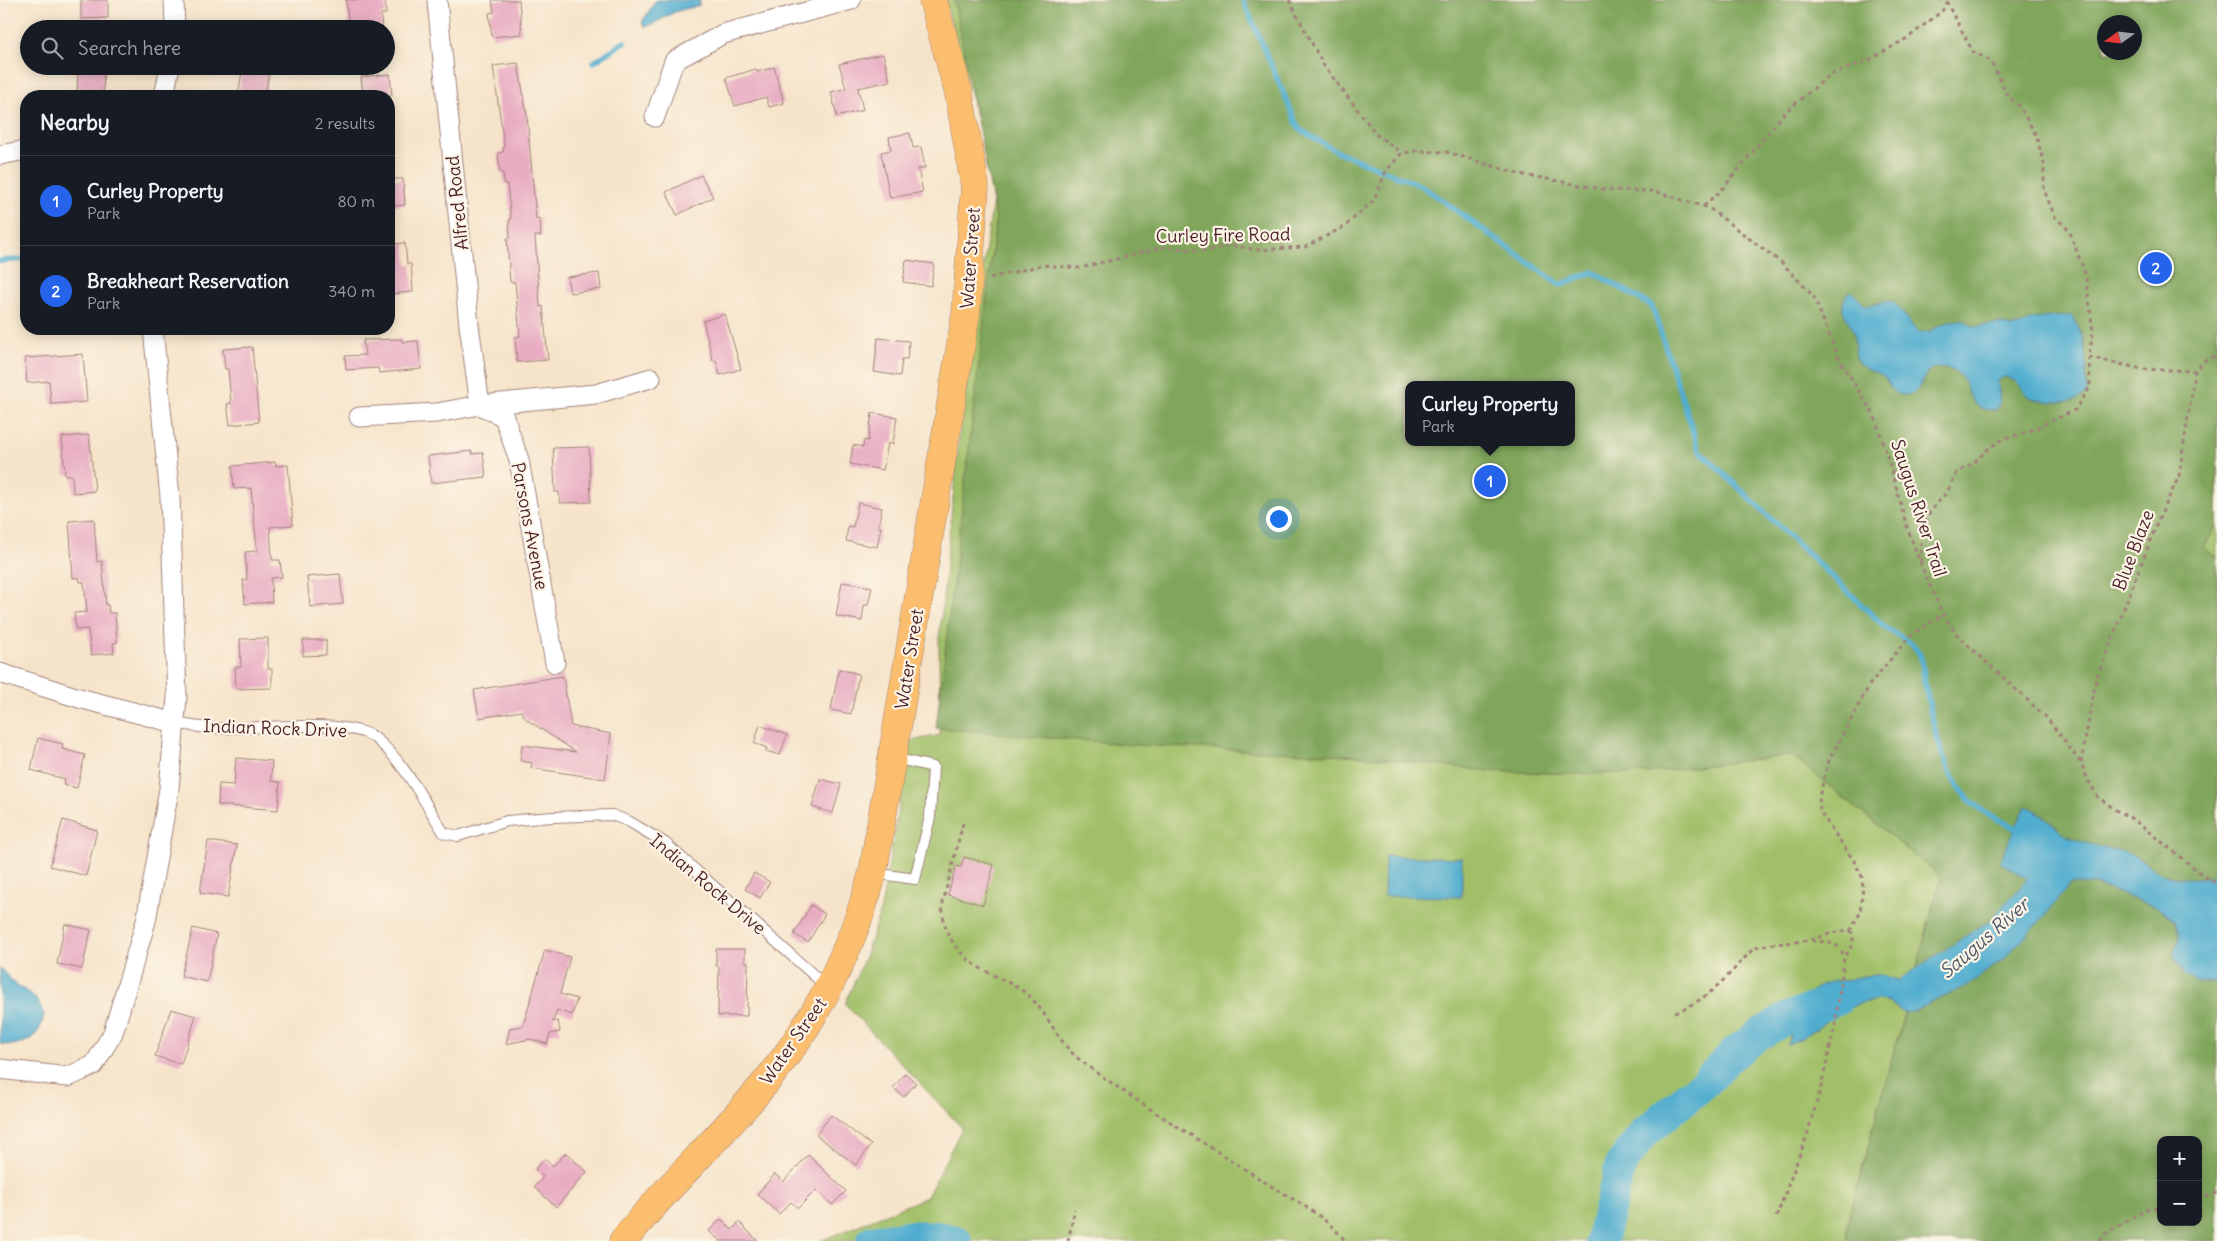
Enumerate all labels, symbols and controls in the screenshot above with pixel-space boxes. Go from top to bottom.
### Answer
north arrow [2097,15,2142,60]
search box [20,20,395,75]
icon: search [38,34,66,62]
text: Search here [78,36,181,60]
text: Nearby [40,109,110,136]
text: 2 results [315,113,375,133]
street label: Alfred Road [441,154,473,251]
text: Curley Property [87,179,224,203]
text: 1 [53,191,59,211]
text: 80 m [337,191,375,211]
text: Park [87,203,120,223]
street label: Water Street [955,207,985,309]
street label: Curley Fire Road [1155,222,1291,248]
pin: 2 [2140,249,2172,287]
text: Breakheart Reservation [87,269,289,293]
text: 2 [52,281,60,301]
text: 340 m [328,281,375,301]
text: Park [87,293,120,313]
popup [1405,381,1575,446]
text: Curley Property [1422,392,1558,416]
text: Park [1422,416,1455,436]
street label: Saugus River Trail [1886,436,1952,580]
street label: Parsons Avenue [506,460,554,592]
pin: 1 [1474,462,1506,500]
your location [1266,506,1292,532]
street label: Blue Blaze [2107,507,2159,593]
street label: Water Street [890,607,928,711]
street label: Indian Rock Drive [202,714,348,742]
street label: Indian Rock Drive [645,829,771,939]
water label: Saugus River [1934,891,2035,983]
street label: Water Street [755,993,831,1089]
map controls [2157,1136,2202,1226]
button: + [2157,1136,2202,1181]
button: − [2157,1181,2202,1226]

